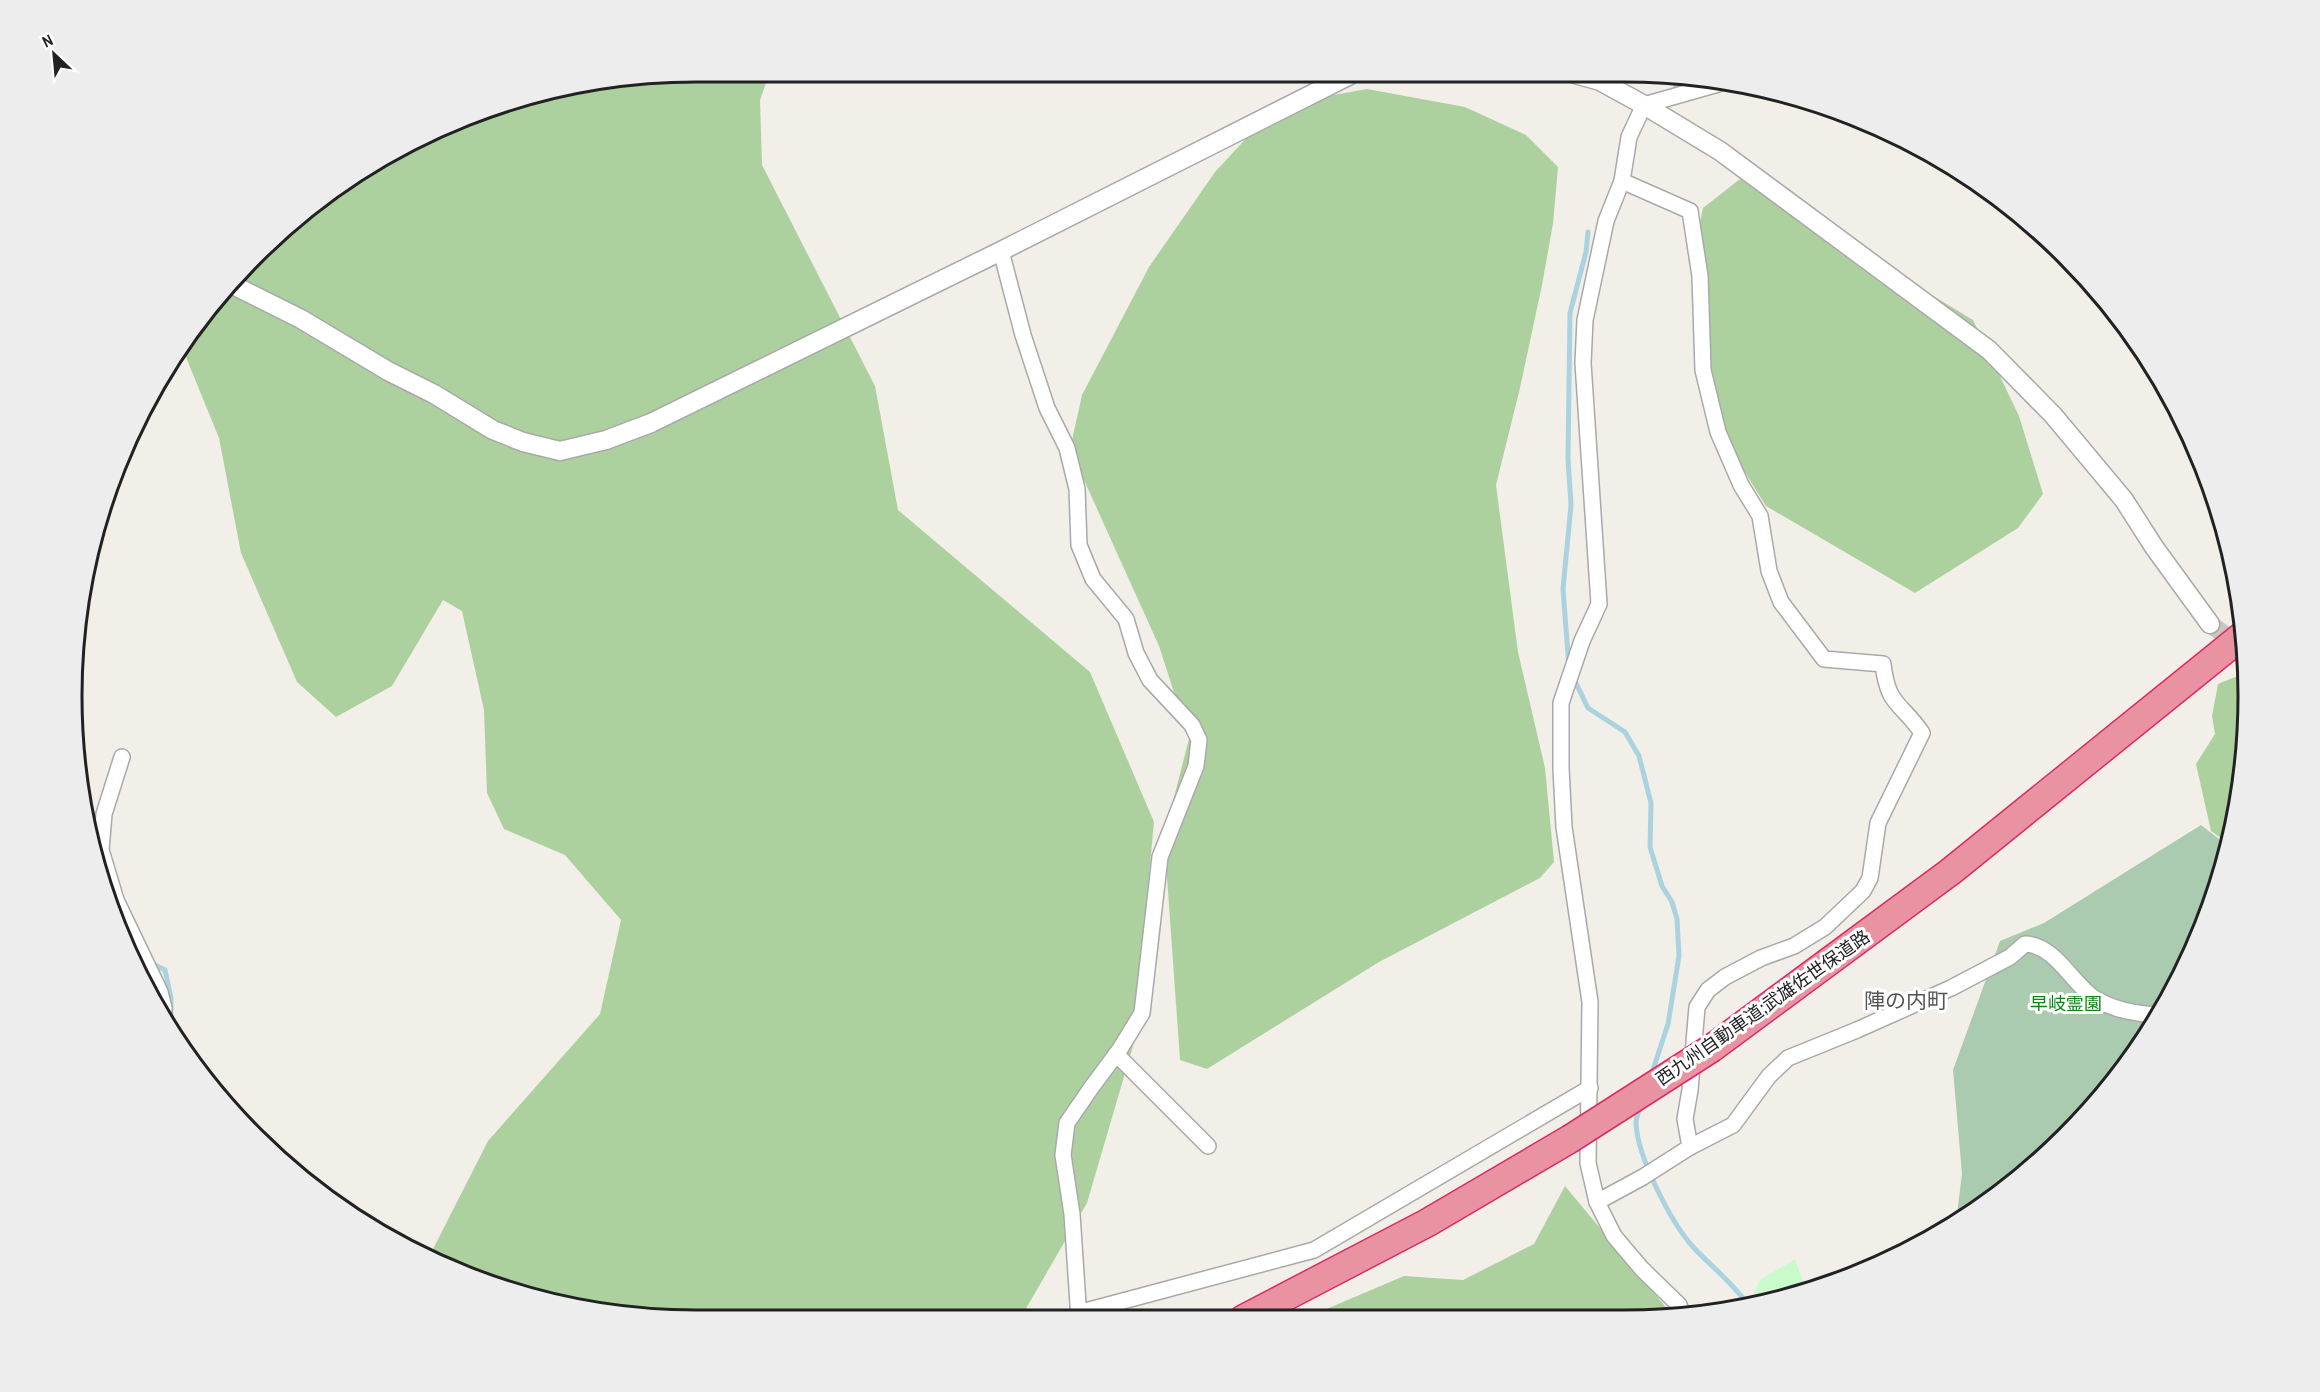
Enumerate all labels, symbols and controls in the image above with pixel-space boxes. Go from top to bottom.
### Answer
north arrow [24,24,84,84]
text: N [38,29,57,52]
street label: 西九州自動車道;武雄佐世保道路 [1651,924,1875,1091]
district label: 陣の内町 [1864,986,1948,1015]
park label: 早岐霊園 [2030,991,2102,1016]

